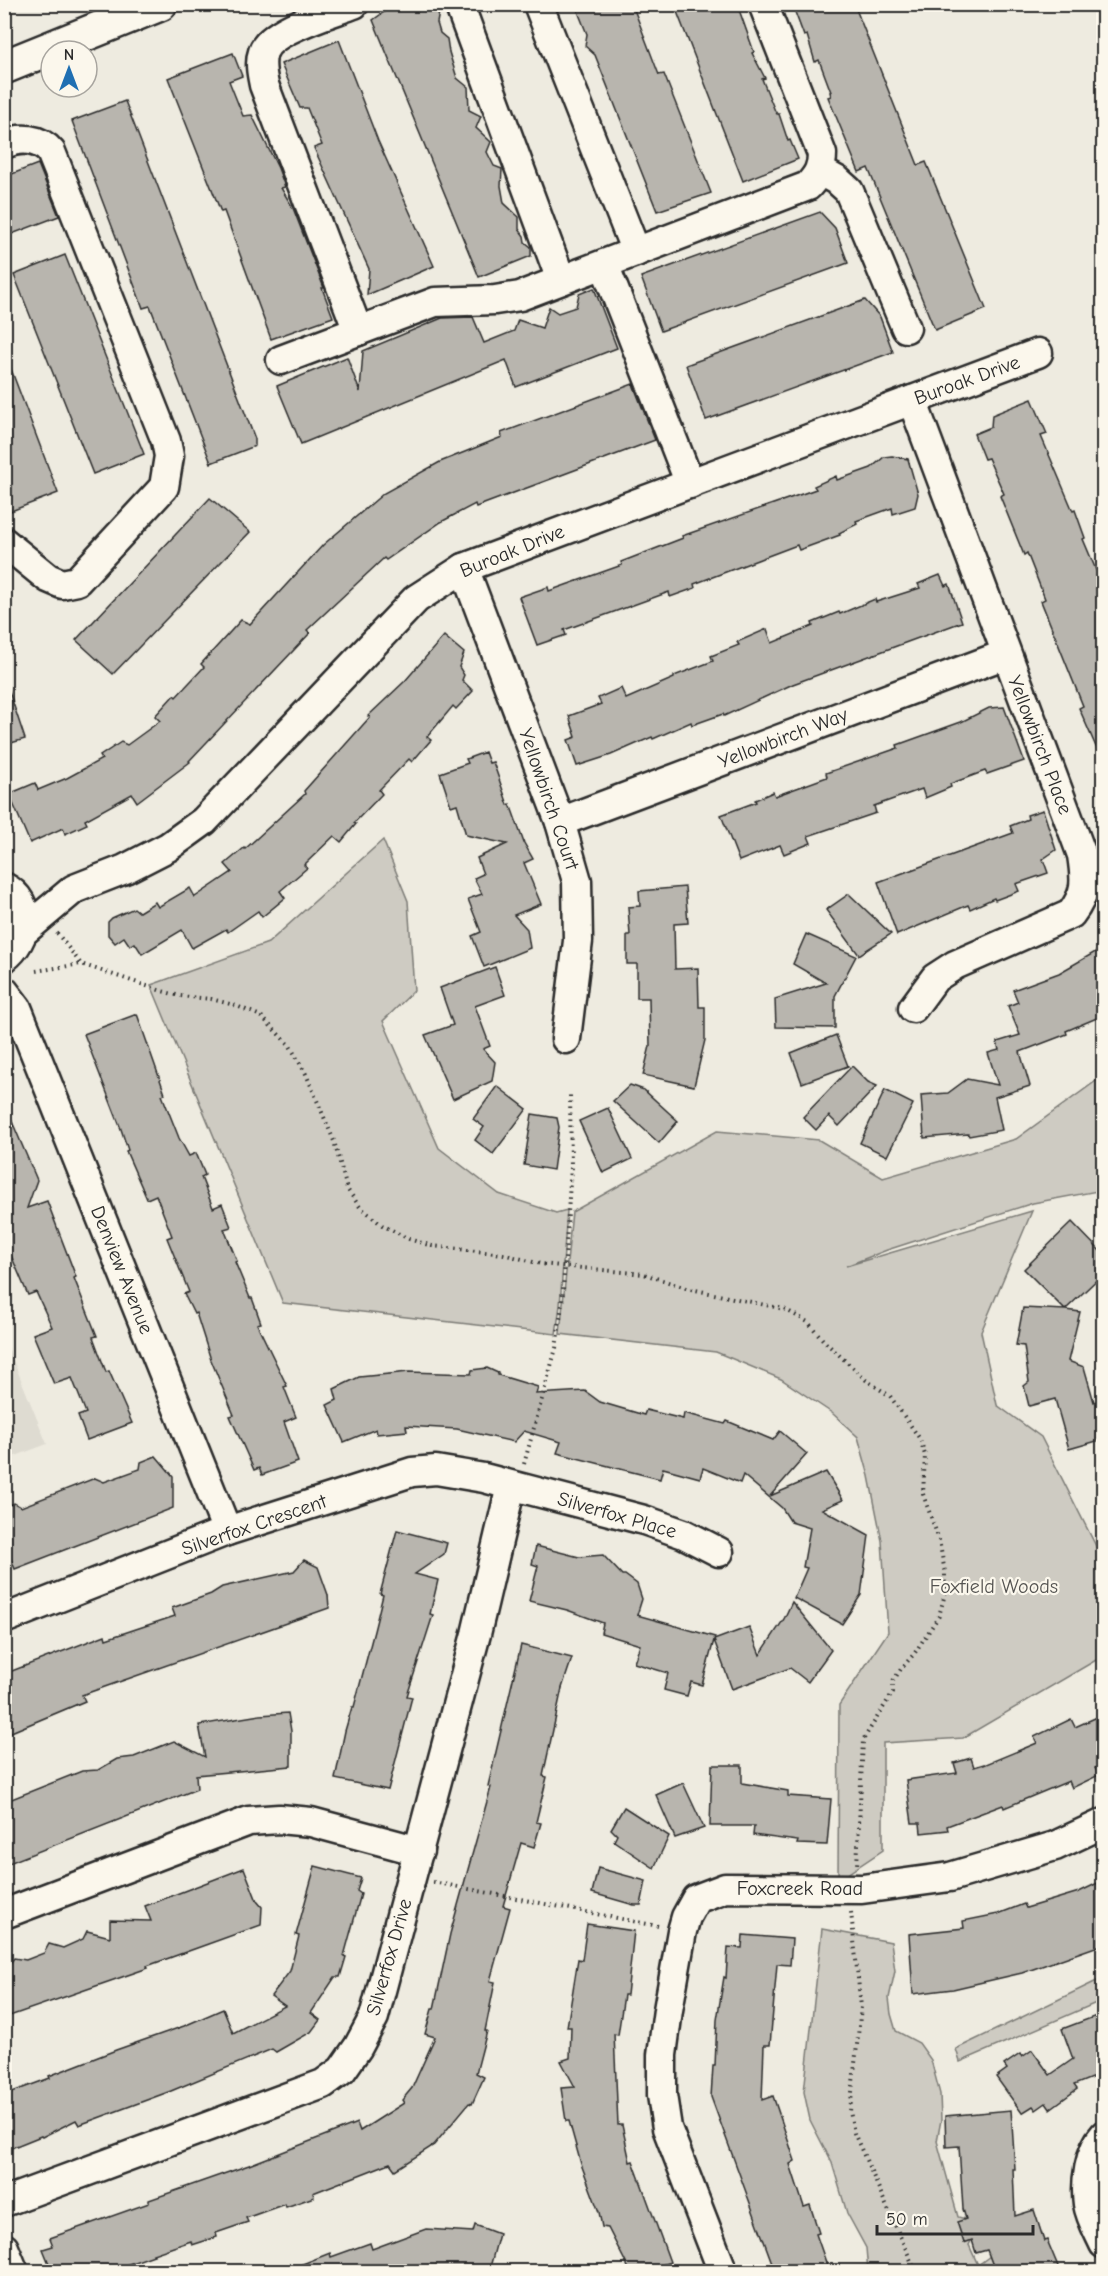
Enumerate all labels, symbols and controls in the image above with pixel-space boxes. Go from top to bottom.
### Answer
north arrow [39,39,99,99]
text: N [64,46,74,64]
street label: Buroak Drive [911,350,1023,410]
street label: Buroak Drive [456,520,568,582]
street label: Yellowbirch Place [1003,672,1077,818]
street label: Yellowbirch Way [715,703,851,773]
street label: Yellowbirch Court [514,725,584,874]
street label: Denview Avenue [86,1203,158,1337]
street label: Silverfox Place [555,1487,679,1543]
street label: Silverfox Crescent [178,1489,331,1561]
park label: Foxfield Woods [930,1575,1058,1598]
street label: Foxcreek Road [737,1877,863,1900]
street label: Silverfox Drive [361,1896,417,2018]
scale bar [877,2198,1033,2236]
text: 50 m [886,2209,928,2230]

